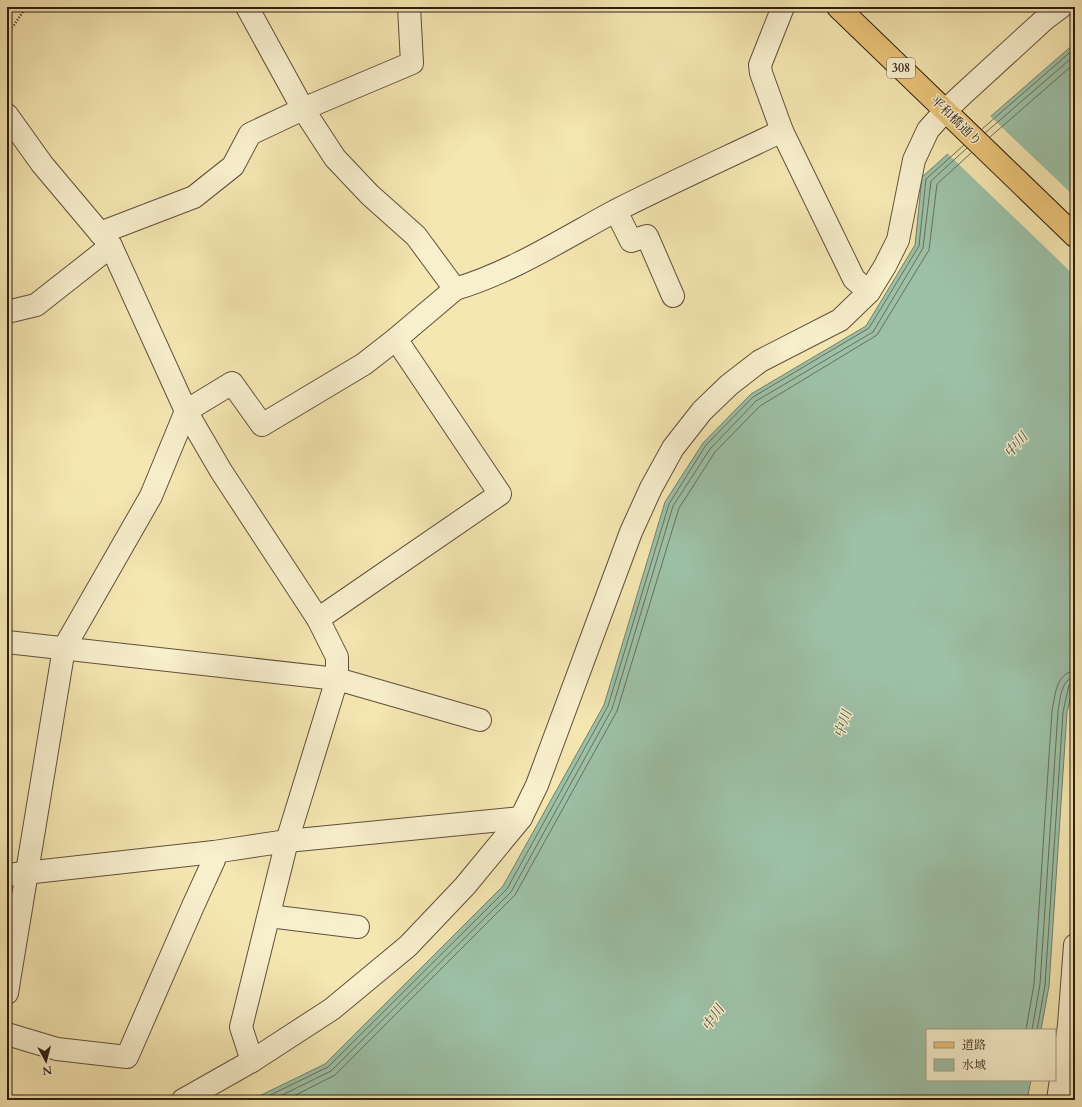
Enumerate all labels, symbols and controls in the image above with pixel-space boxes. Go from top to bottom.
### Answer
road number: 308 [887,58,915,78]
street label: 平和橋通り [926,92,986,150]
water label: 中川 [1000,427,1034,462]
water label: 中川 [829,706,857,740]
water label: 中川 [697,999,730,1035]
legend [926,1029,1056,1081]
text: 道路 [962,1037,986,1053]
north arrow [26,1041,66,1081]
text: 水域 [962,1057,986,1073]
text: N [41,1062,53,1079]

